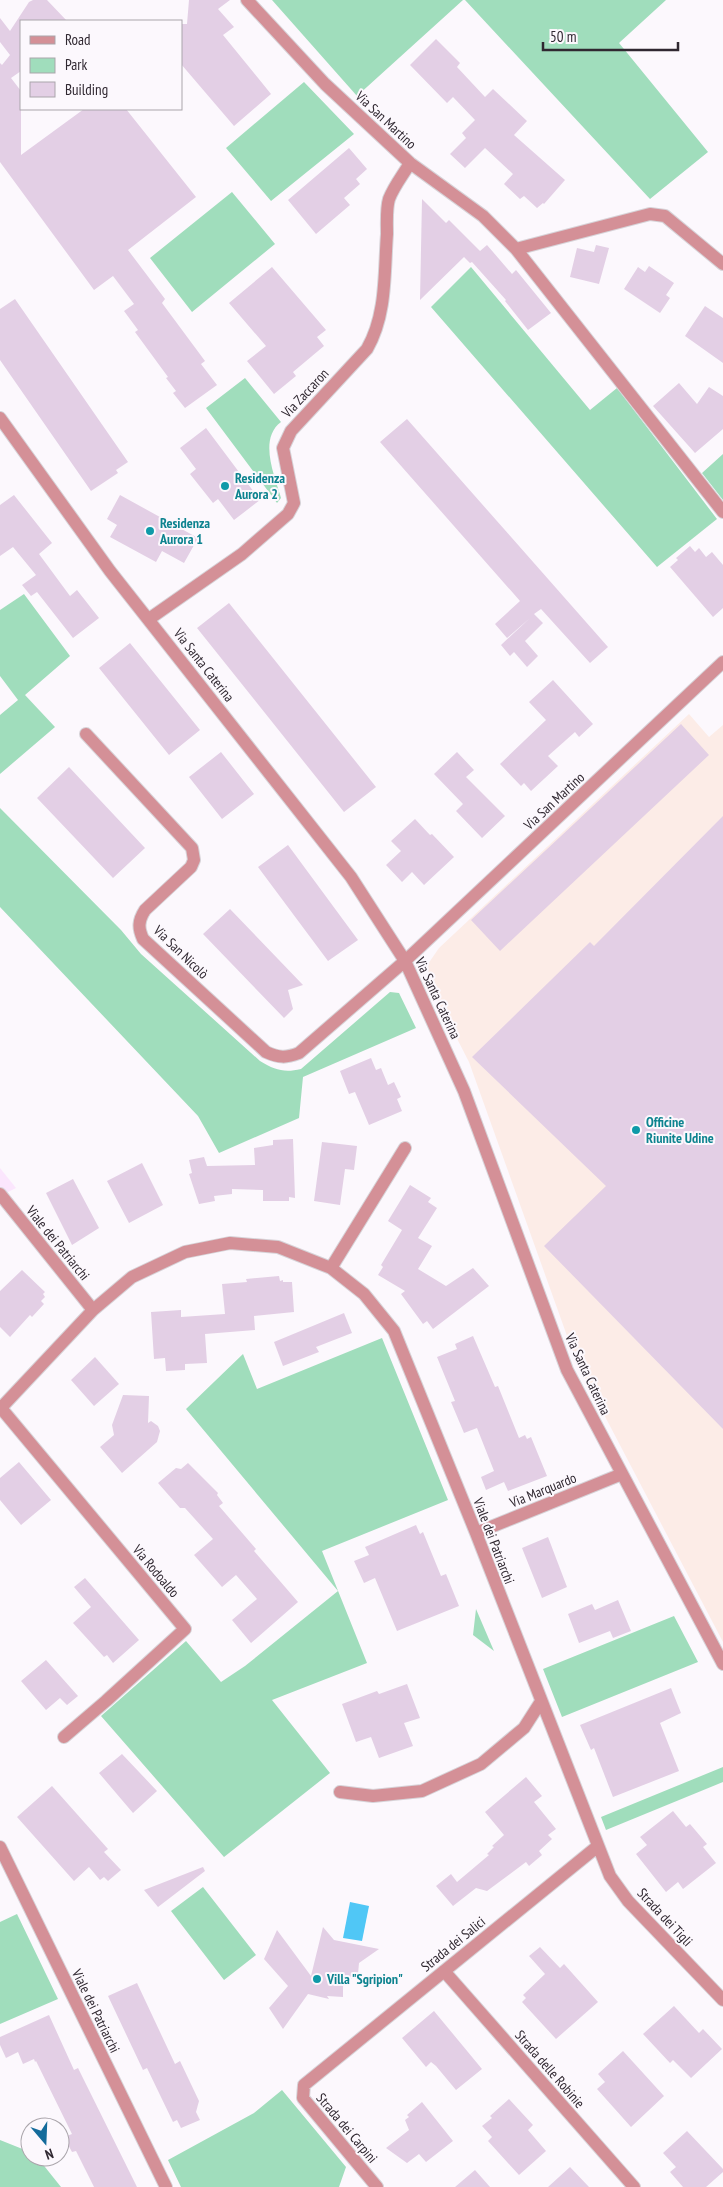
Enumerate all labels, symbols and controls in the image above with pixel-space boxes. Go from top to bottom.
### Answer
legend [20,20,182,110]
scale bar [543,20,678,52]
text: 50 m [550,27,576,46]
text: Road [65,30,91,49]
text: Park [65,55,87,74]
text: Building [65,80,108,99]
street label: Via San Martino [351,87,420,153]
street label: Via Zaccaron [277,365,332,422]
place label: Residenza Aurora 2 [234,469,285,503]
marker: Residenza Aurora 2 [219,480,231,492]
place label: Residenza Aurora 1 [159,514,210,548]
marker: Residenza Aurora 1 [144,525,156,537]
street label: Via Santa Caterina [169,624,238,705]
street label: Via San Martino [519,768,588,834]
street label: Via San Nicolò [149,921,212,983]
street label: Via Santa Caterina [411,953,465,1042]
place label: Officine Riunite Udine [646,1113,714,1147]
marker: Officine Riunite Udine [630,1124,642,1136]
street label: Viale dei Patriarchi [22,1201,94,1284]
street label: Via Santa Caterina [561,1329,615,1418]
street label: Via Marquardo [506,1469,579,1512]
street label: Viale dei Patriarchi [469,1494,519,1587]
street label: Via Rodoaldo [128,1540,183,1601]
street label: Strada dei Tigli [634,1884,696,1950]
street label: Strada dei Salici [417,1913,489,1975]
street label: Viale dei Patriarchi [68,1965,124,2056]
place label: Villa "Sgripion" [326,1970,403,1988]
marker: Villa "Sgripion" [311,1973,323,1985]
street label: Strada delle Robinie [511,2026,589,2112]
street label: Strada dei Carpini [313,2089,381,2167]
north arrow [20,2117,70,2167]
text: N [43,2145,56,2164]

